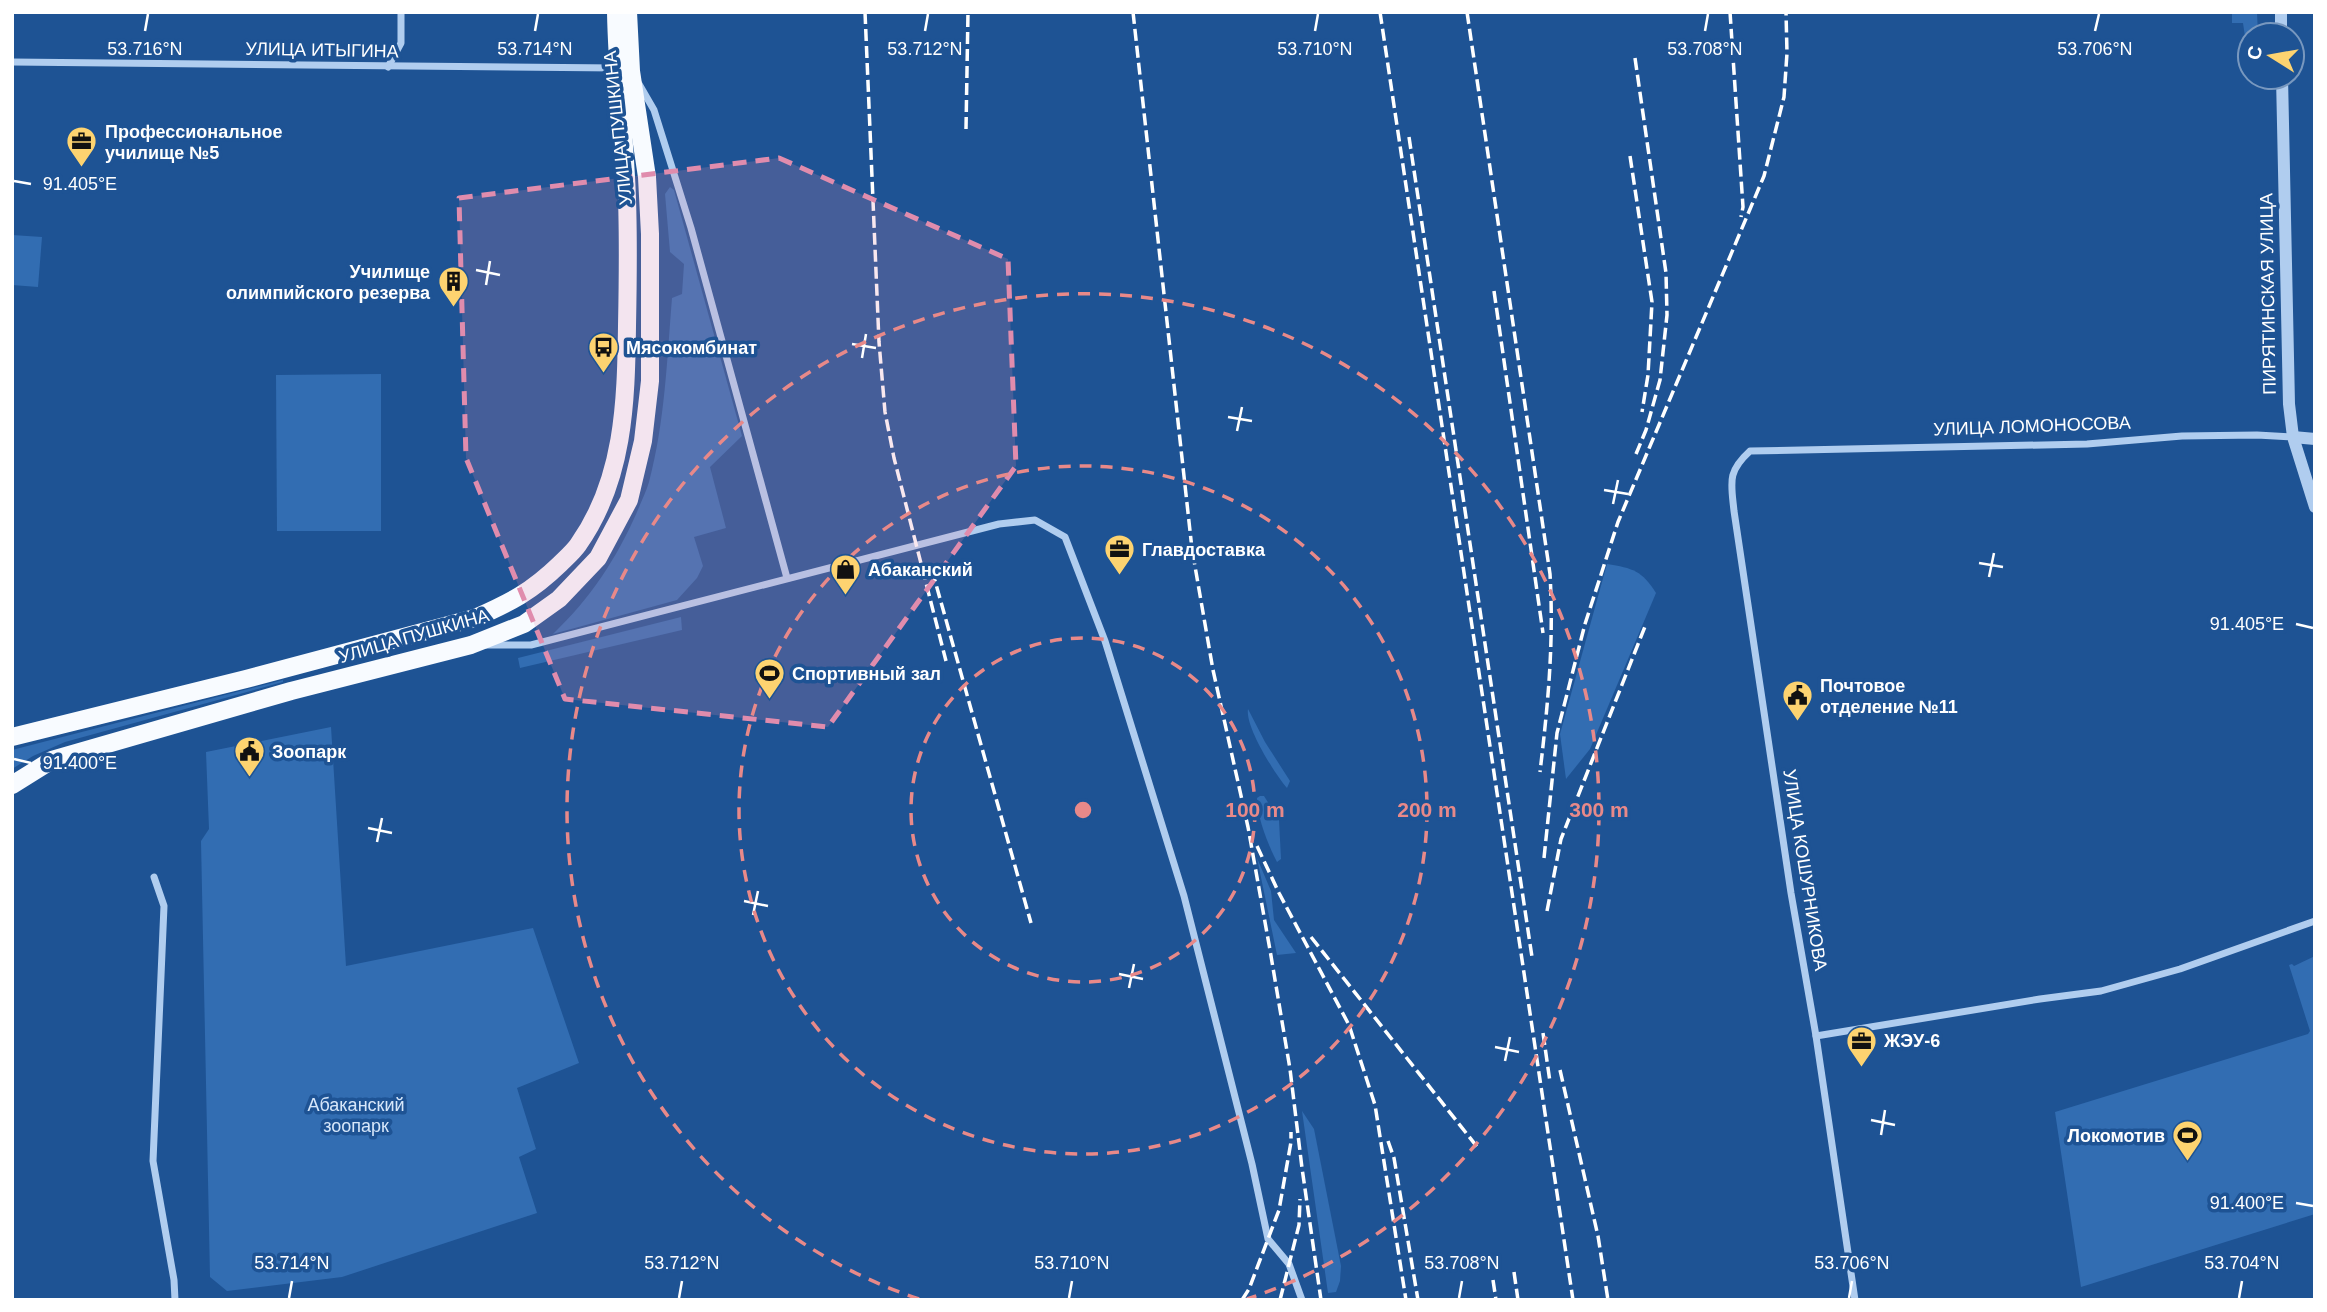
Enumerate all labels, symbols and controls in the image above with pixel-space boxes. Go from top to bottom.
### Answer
north arrow [2236,21,2306,91]
text: 53.716°N [107,39,183,59]
street label: УЛИЦА ИТЫГИНА [245,39,399,61]
text: 53.714°N [497,39,573,59]
text: 53.712°N [887,39,963,59]
text: 53.710°N [1277,39,1353,59]
text: 53.708°N [1667,39,1743,59]
text: 53.706°N [2057,39,2133,59]
text: С [2243,44,2266,62]
street label: УЛИЦА ПУШКИНА [600,50,636,206]
place label: Профессиональное училище №5 [105,122,283,163]
office icon: Профессиональное училище №5 [65,125,99,169]
text: 91.405°E [43,174,117,194]
street label: ПИРЯТИНСКАЯ УЛИЦА [2256,193,2280,395]
place label: Училище олимпийского резерва [226,262,431,303]
building icon: Училище олимпийского резерва [436,265,470,309]
bus stop icon: Мясокомбинат [586,331,620,375]
place label: Мясокомбинат [626,338,757,358]
street label: УЛИЦА ЛОМОНОСОВА [1933,413,2131,439]
office icon: Главдоставка [1102,533,1136,577]
place label: Главдоставка [1142,540,1266,560]
shop icon: Абаканский [828,553,862,597]
place label: Абаканский [868,560,973,580]
street label: УЛИЦА ПУШКИНА [337,605,491,667]
text: 91.405°E [2210,614,2284,634]
sports icon: Спортивный зал [752,657,786,701]
place label: Спортивный зал [792,664,941,684]
place label: Почтовое отделение №11 [1820,676,1958,717]
public building icon: Почтовое отделение №11 [1780,679,1814,723]
public building icon: Зоопарк [232,735,266,779]
place label: Зоопарк [272,742,347,762]
text: 91.400°E [43,753,117,773]
street label: УЛИЦА КОШУРНИКОВА [1779,768,1831,972]
centre of rings [1071,798,1095,822]
text: 100 m [1225,798,1285,821]
text: 200 m [1397,798,1457,821]
text: 300 m [1569,798,1629,821]
office icon: ЖЭУ-6 [1844,1024,1878,1068]
place label: ЖЭУ-6 [1883,1031,1940,1051]
park label: Абаканский зоопарк [307,1095,405,1136]
sports icon: Локомотив [2171,1119,2205,1163]
place label: Локомотив [2067,1126,2165,1146]
text: 91.400°E [2210,1193,2284,1213]
text: 53.714°N [254,1253,330,1273]
text: 53.712°N [644,1253,720,1273]
text: 53.710°N [1034,1253,1110,1273]
text: 53.708°N [1424,1253,1500,1273]
text: 53.706°N [1814,1253,1890,1273]
text: 53.704°N [2204,1253,2280,1273]

